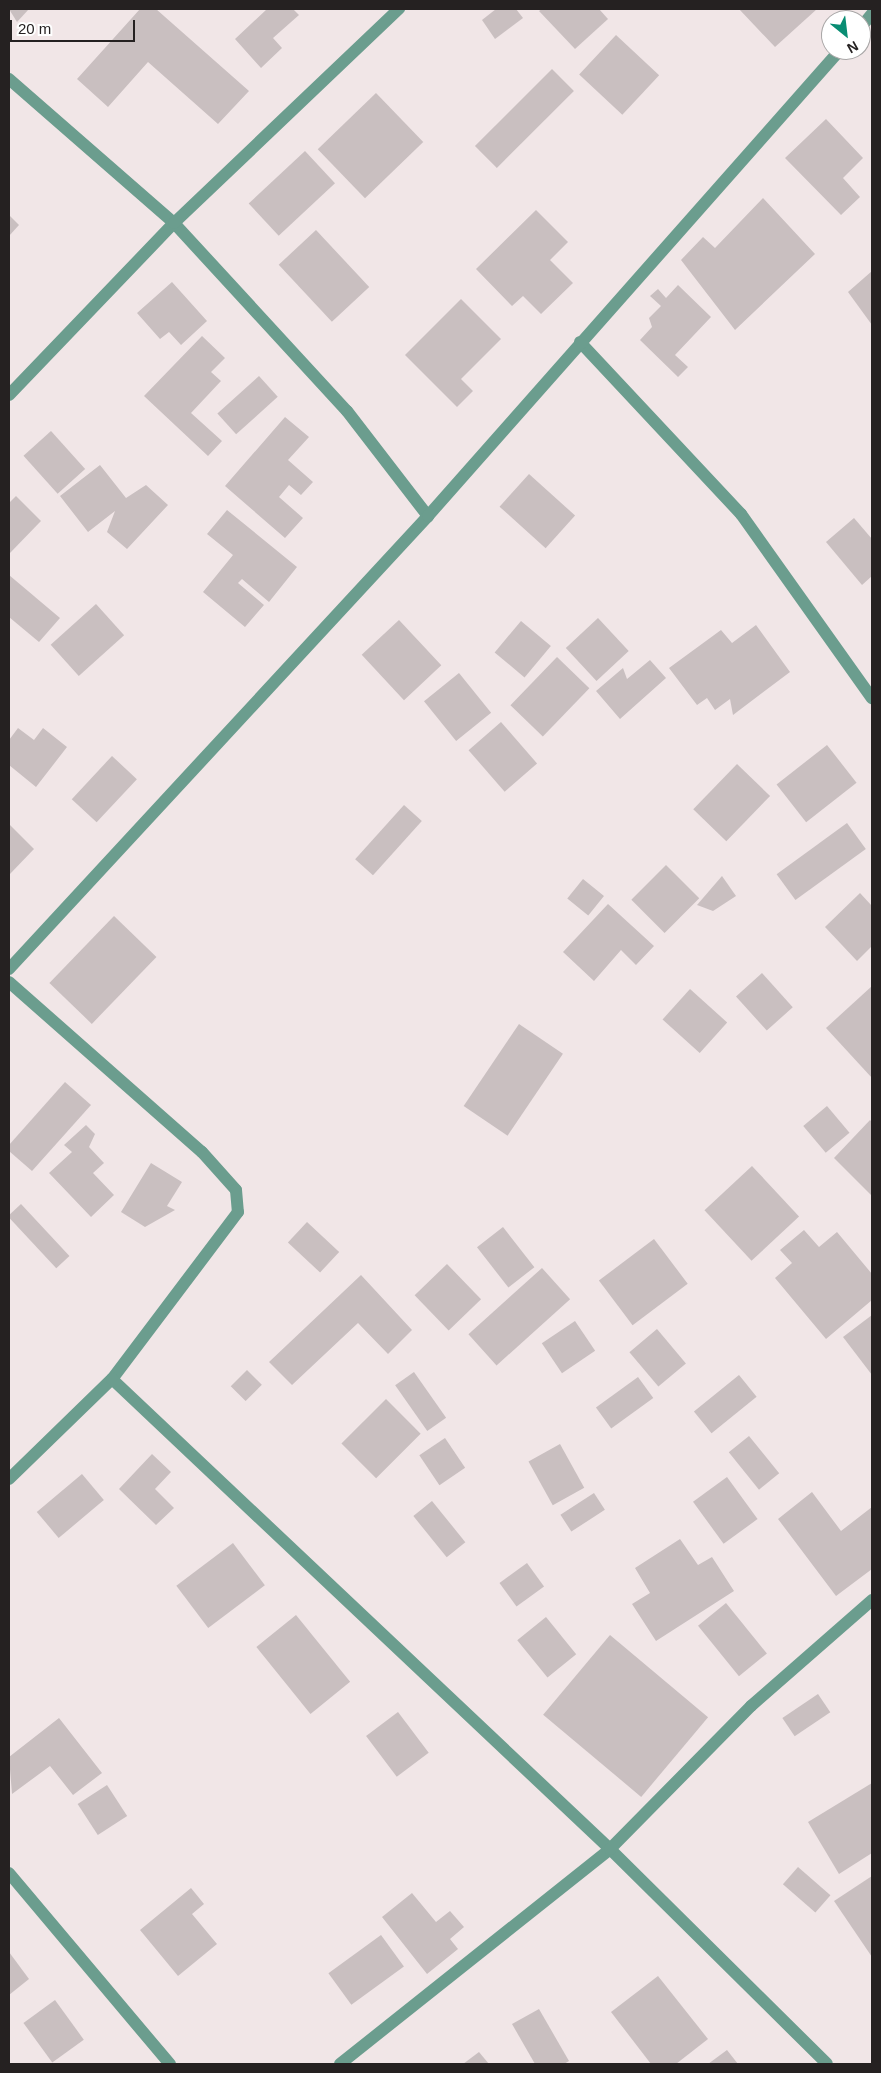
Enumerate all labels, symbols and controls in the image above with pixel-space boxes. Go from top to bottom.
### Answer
scale bar [12,10,138,42]
north arrow [821,10,871,60]
text: 20 m [18,20,51,37]
text: N [844,38,861,57]

